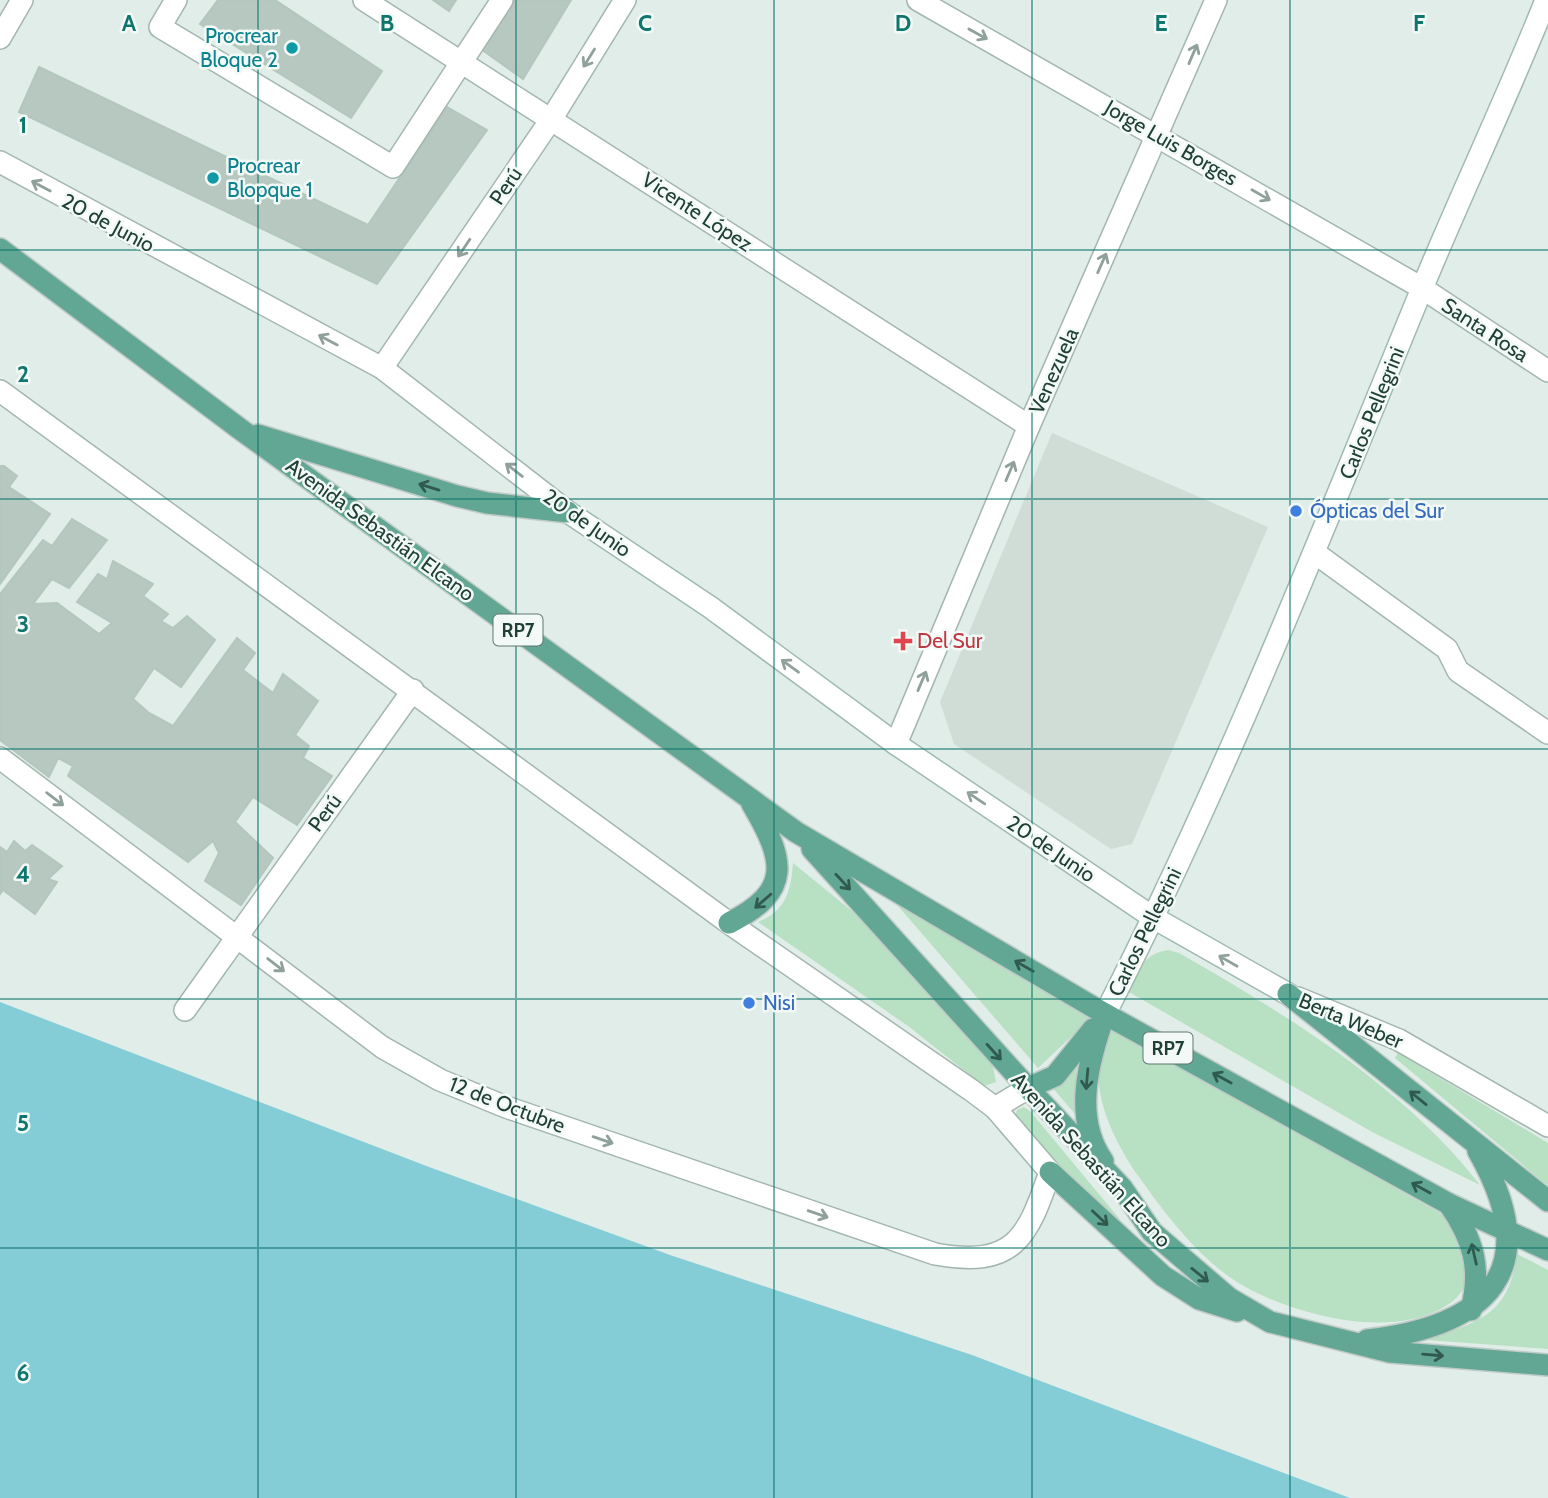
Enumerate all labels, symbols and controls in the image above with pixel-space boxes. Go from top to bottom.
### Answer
text: A [122,9,137,37]
text: B [380,9,394,37]
text: C [638,9,652,37]
text: D [895,9,911,37]
text: E [1154,9,1168,37]
text: F [1413,9,1425,37]
place label: Procrear Bloque 2 [200,23,278,72]
one-way arrow [967,27,987,41]
marker: Procrear Bloque 2 [284,40,300,56]
one-way arrow [1187,44,1200,65]
one-way arrow [582,48,597,67]
street label: Jorge Luis Borges [1100,94,1242,191]
text: 1 [19,111,27,139]
place label: Procrear Blopque 1 [227,153,313,202]
street label: Perú [484,162,527,209]
street label: Vicente López [637,167,757,257]
marker: Procrear Blopque 1 [205,170,221,186]
one-way arrow [31,179,52,192]
street label: 20 de Junio [58,188,159,257]
one-way arrow [1250,188,1270,202]
one-way arrow [457,238,471,257]
one-way arrow [1096,252,1109,274]
street label: Santa Rosa [1437,292,1533,367]
street label: Venezuela [1024,324,1084,418]
one-way arrow [318,333,339,346]
street label: Carlos Pellegrini [1334,343,1409,483]
text: 2 [17,360,29,388]
street label: Avenida Sebastián Elcano [281,453,479,606]
one-way arrow [1005,461,1018,482]
one-way arrow [505,463,523,478]
one-way arrow [418,480,440,493]
street label: 20 de Junio [539,483,636,562]
place label: Ópticas del Sur [1310,498,1444,523]
marker: Ópticas del Sur [1288,503,1304,519]
text: 3 [17,610,29,638]
road number: RP7 [494,614,542,646]
place label: Del Sur [917,628,983,653]
marker: Del Sur [895,633,911,649]
one-way arrow [781,659,800,673]
one-way arrow [917,670,930,692]
street label: Perú [303,789,347,836]
one-way arrow [966,790,986,804]
one-way arrow [45,792,64,807]
street label: 20 de Junio [1002,810,1100,887]
text: 4 [16,860,30,888]
street label: Carlos Pellegrini [1103,863,1187,1000]
one-way arrow [834,873,851,890]
one-way arrow [755,893,772,910]
one-way arrow [1219,953,1239,967]
one-way arrow [266,958,285,973]
one-way arrow [1014,959,1034,973]
street label: Berta Weber [1295,987,1407,1054]
place label: Nisi [763,990,795,1015]
marker: Nisi [741,995,757,1011]
road number: RP7 [1144,1032,1192,1064]
one-way arrow [986,1042,1002,1060]
street label: Avenida Sebastián Elcano [1006,1067,1176,1252]
one-way arrow [1081,1067,1094,1090]
street label: 12 de Octubre [446,1071,569,1138]
one-way arrow [1212,1071,1232,1085]
one-way arrow [1409,1091,1427,1106]
text: 5 [17,1109,29,1137]
one-way arrow [591,1135,613,1148]
one-way arrow [1411,1181,1431,1195]
one-way arrow [807,1209,829,1221]
one-way arrow [1091,1210,1108,1227]
one-way arrow [1467,1243,1480,1266]
one-way arrow [1190,1267,1208,1282]
one-way arrow [1422,1349,1444,1362]
text: 6 [17,1359,29,1387]

